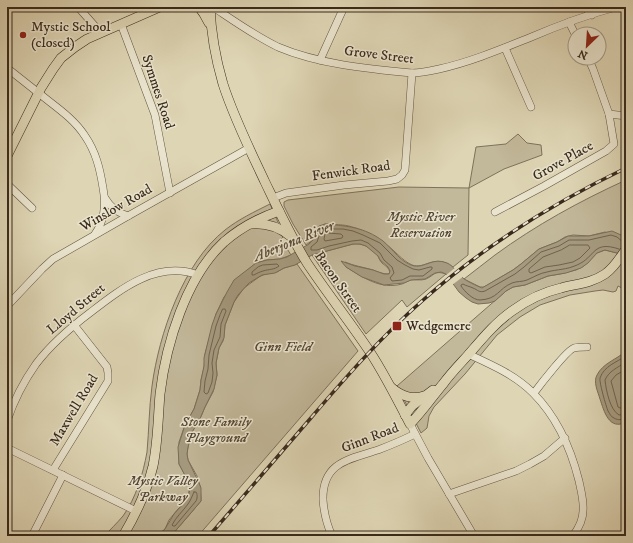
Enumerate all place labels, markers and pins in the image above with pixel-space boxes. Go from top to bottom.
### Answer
place label: Mystic School (closed) [31,18,111,52]
marker: Mystic School (closed) [18,30,28,40]
place label: Wedgemere [405,317,471,335]
marker: Wedgemere [391,320,403,332]

